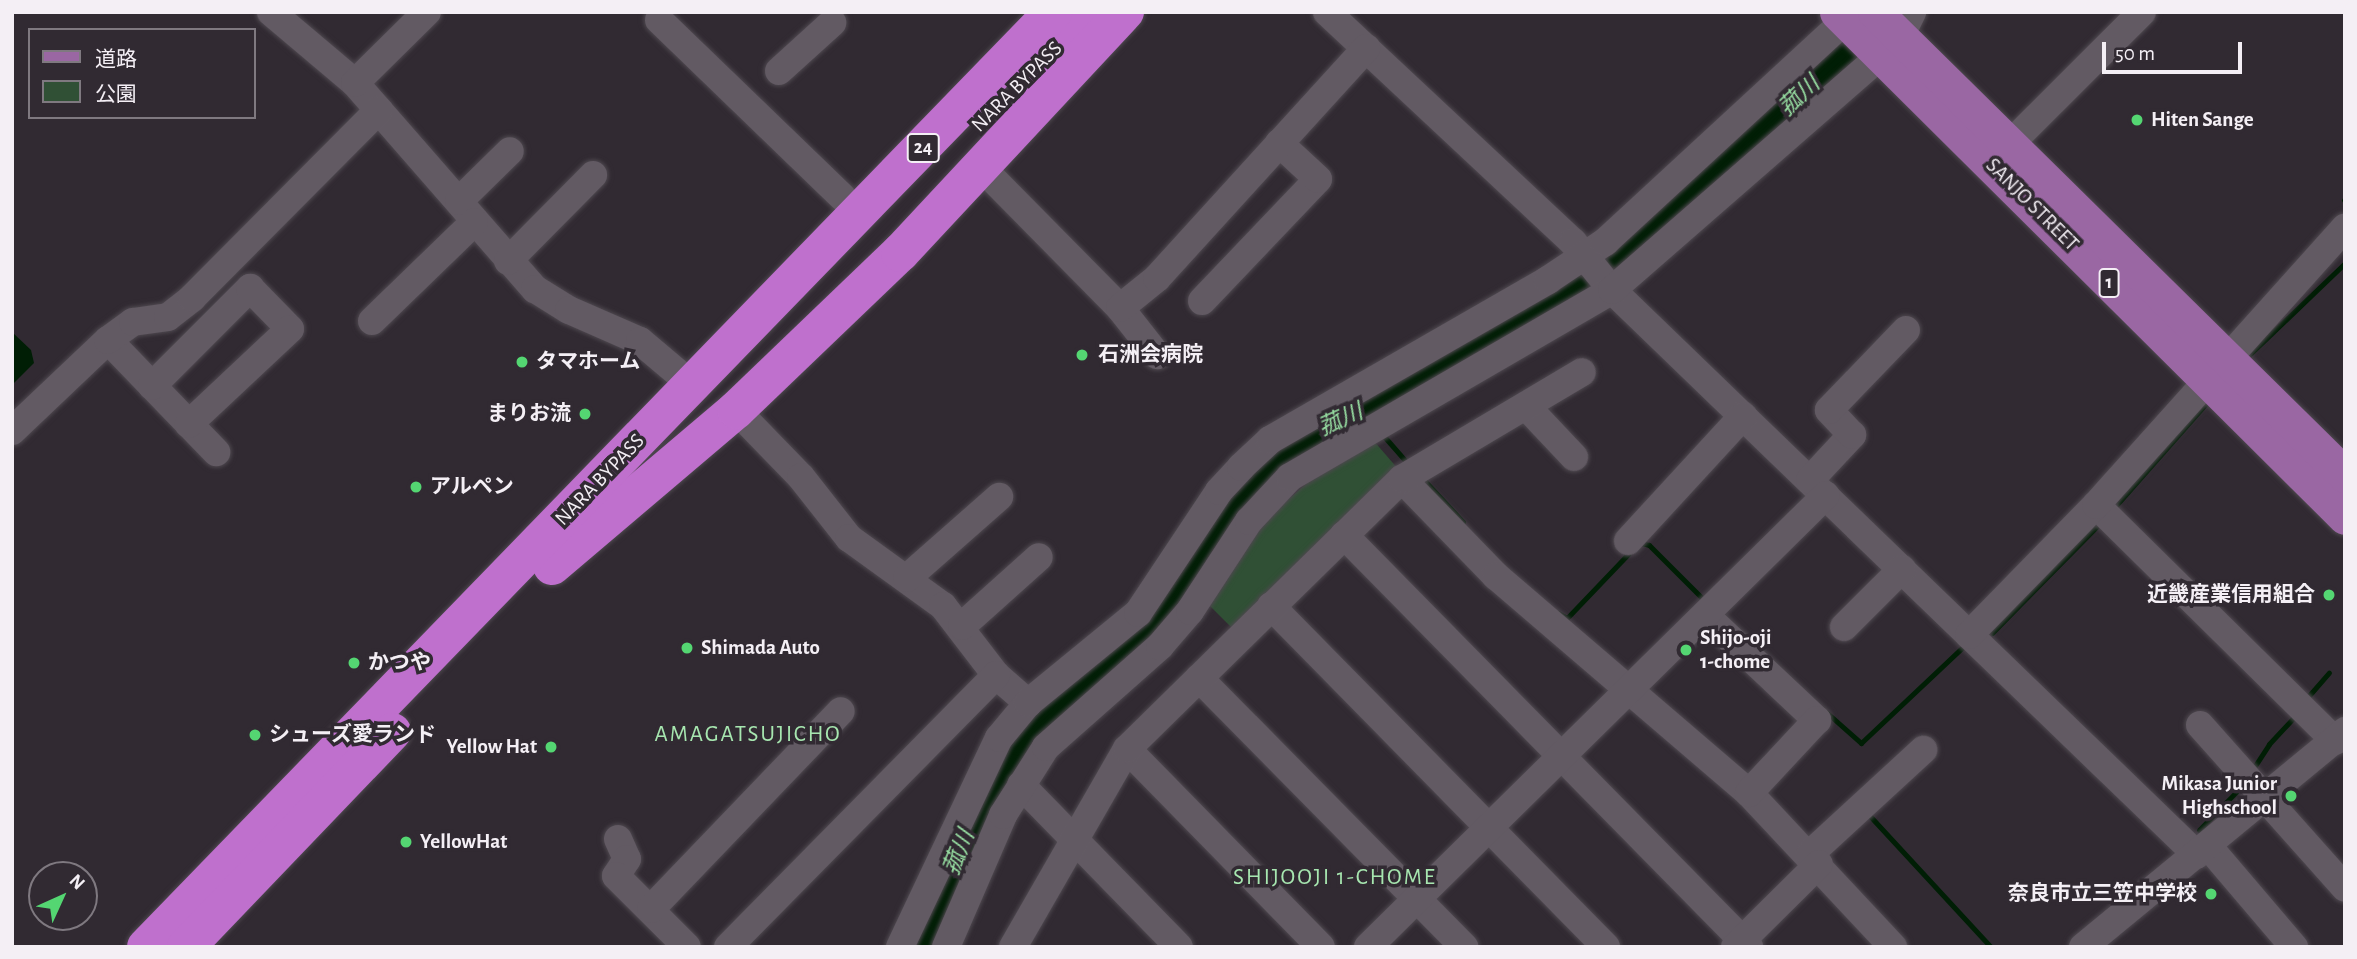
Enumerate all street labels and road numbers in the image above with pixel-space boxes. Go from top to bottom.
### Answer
street label: NARA BYPASS [966,36,1068,138]
road number: 24 [906,132,940,164]
street label: SANJO STREET [1980,153,2084,257]
road number: 1 [2098,268,2120,298]
street label: NARA BYPASS [550,429,650,531]

